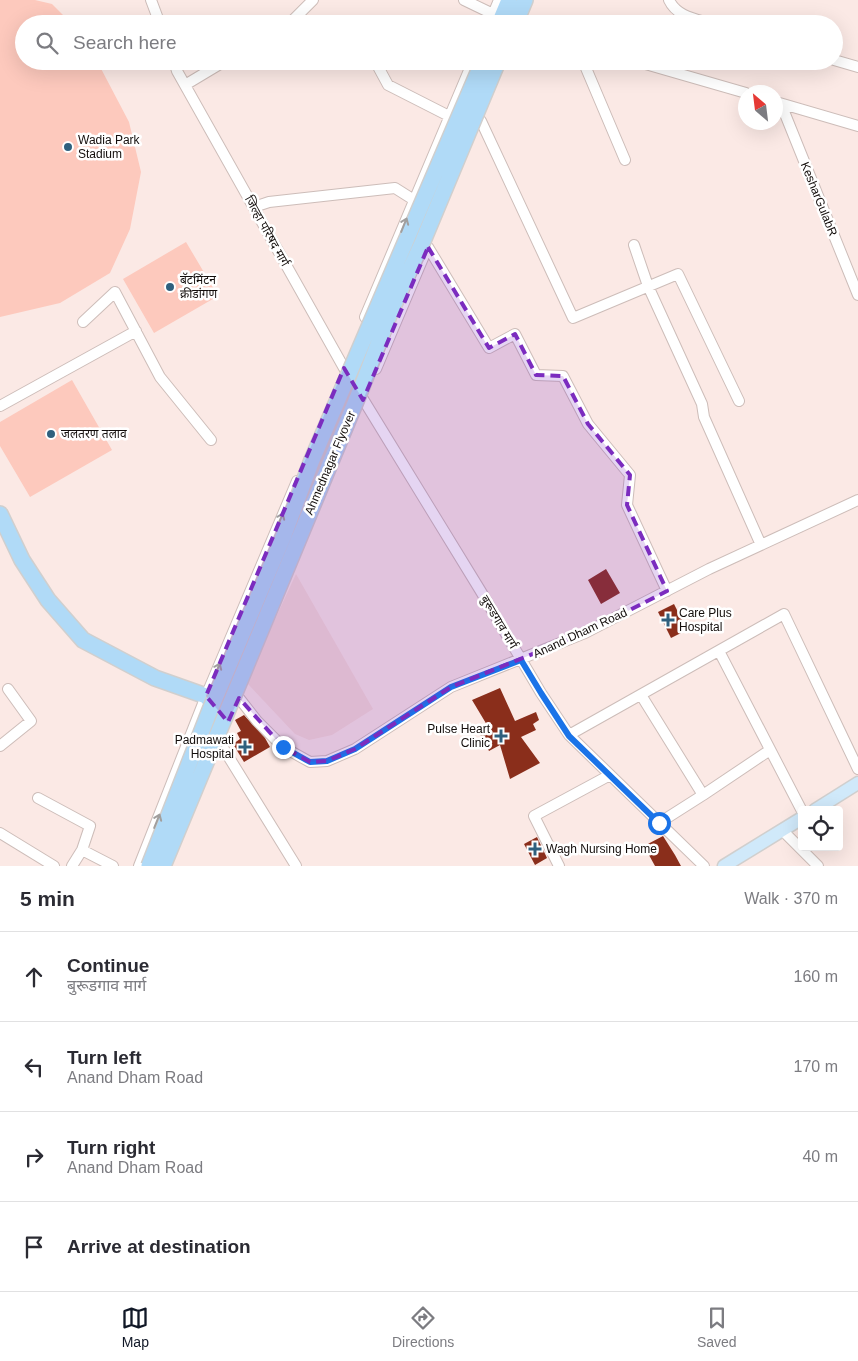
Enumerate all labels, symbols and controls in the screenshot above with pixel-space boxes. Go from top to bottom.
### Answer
search box [15,15,843,70]
icon: search [33,29,61,57]
text: Search here [73,32,177,53]
north arrow [738,85,783,130]
place label: Wadia Park Stadium [78,133,141,161]
marker: Wadia Park Stadium [62,141,74,153]
street label: KesharGulabR [798,160,840,238]
street label: जिल्हा परिषद मार्ग [242,193,294,270]
one-way arrow [399,218,409,233]
place label: बॅटमिंटन क्रीडांगण [180,272,218,301]
marker: बॅटमिंटन क्रीडांगण [164,281,176,293]
street label: Ahmednagar Flyover [302,409,358,517]
place label: जलतरण तलाव [61,427,127,441]
marker: जलतरण तलाव [45,428,57,440]
one-way arrow [276,513,286,528]
street label: बुरूडगाव मार्ग [477,593,521,652]
street label: Anand Dham Road [531,605,629,661]
place label: Care Plus Hospital [679,606,732,634]
marker: Care Plus Hospital [661,613,675,627]
one-way arrow [213,663,222,678]
place label: Pulse Heart Clinic [427,722,491,750]
marker: Pulse Heart Clinic [494,729,508,743]
place label: Padmawati Hospital [175,733,234,761]
route end [272,736,295,759]
marker: Padmawati Hospital [238,740,252,754]
map controls [798,806,843,851]
button: locate [798,806,843,851]
route start [648,812,671,835]
one-way arrow [153,814,162,829]
marker: Wagh Nursing Home [528,842,542,856]
place label: Wagh Nursing Home [546,842,657,856]
text: 5 min [20,887,75,910]
text: Walk · 370 m [744,890,838,907]
text: Continue [67,955,149,976]
icon: ahead [20,963,48,991]
text: 160 m [794,968,838,985]
text: बुरूडगाव मार्ग [67,977,146,994]
text: Turn left [67,1047,142,1068]
icon: left [20,1053,48,1081]
text: 170 m [794,1058,838,1075]
text: Anand Dham Road [67,1069,203,1086]
text: Turn right [67,1137,155,1158]
icon: right [20,1143,48,1171]
text: 40 m [802,1148,838,1165]
text: Anand Dham Road [67,1159,203,1176]
icon: arrive [20,1233,48,1261]
text: Arrive at destination [67,1236,251,1257]
tab: Map [121,1304,149,1350]
tab: Directions [392,1304,454,1350]
tab: Saved [697,1304,737,1350]

